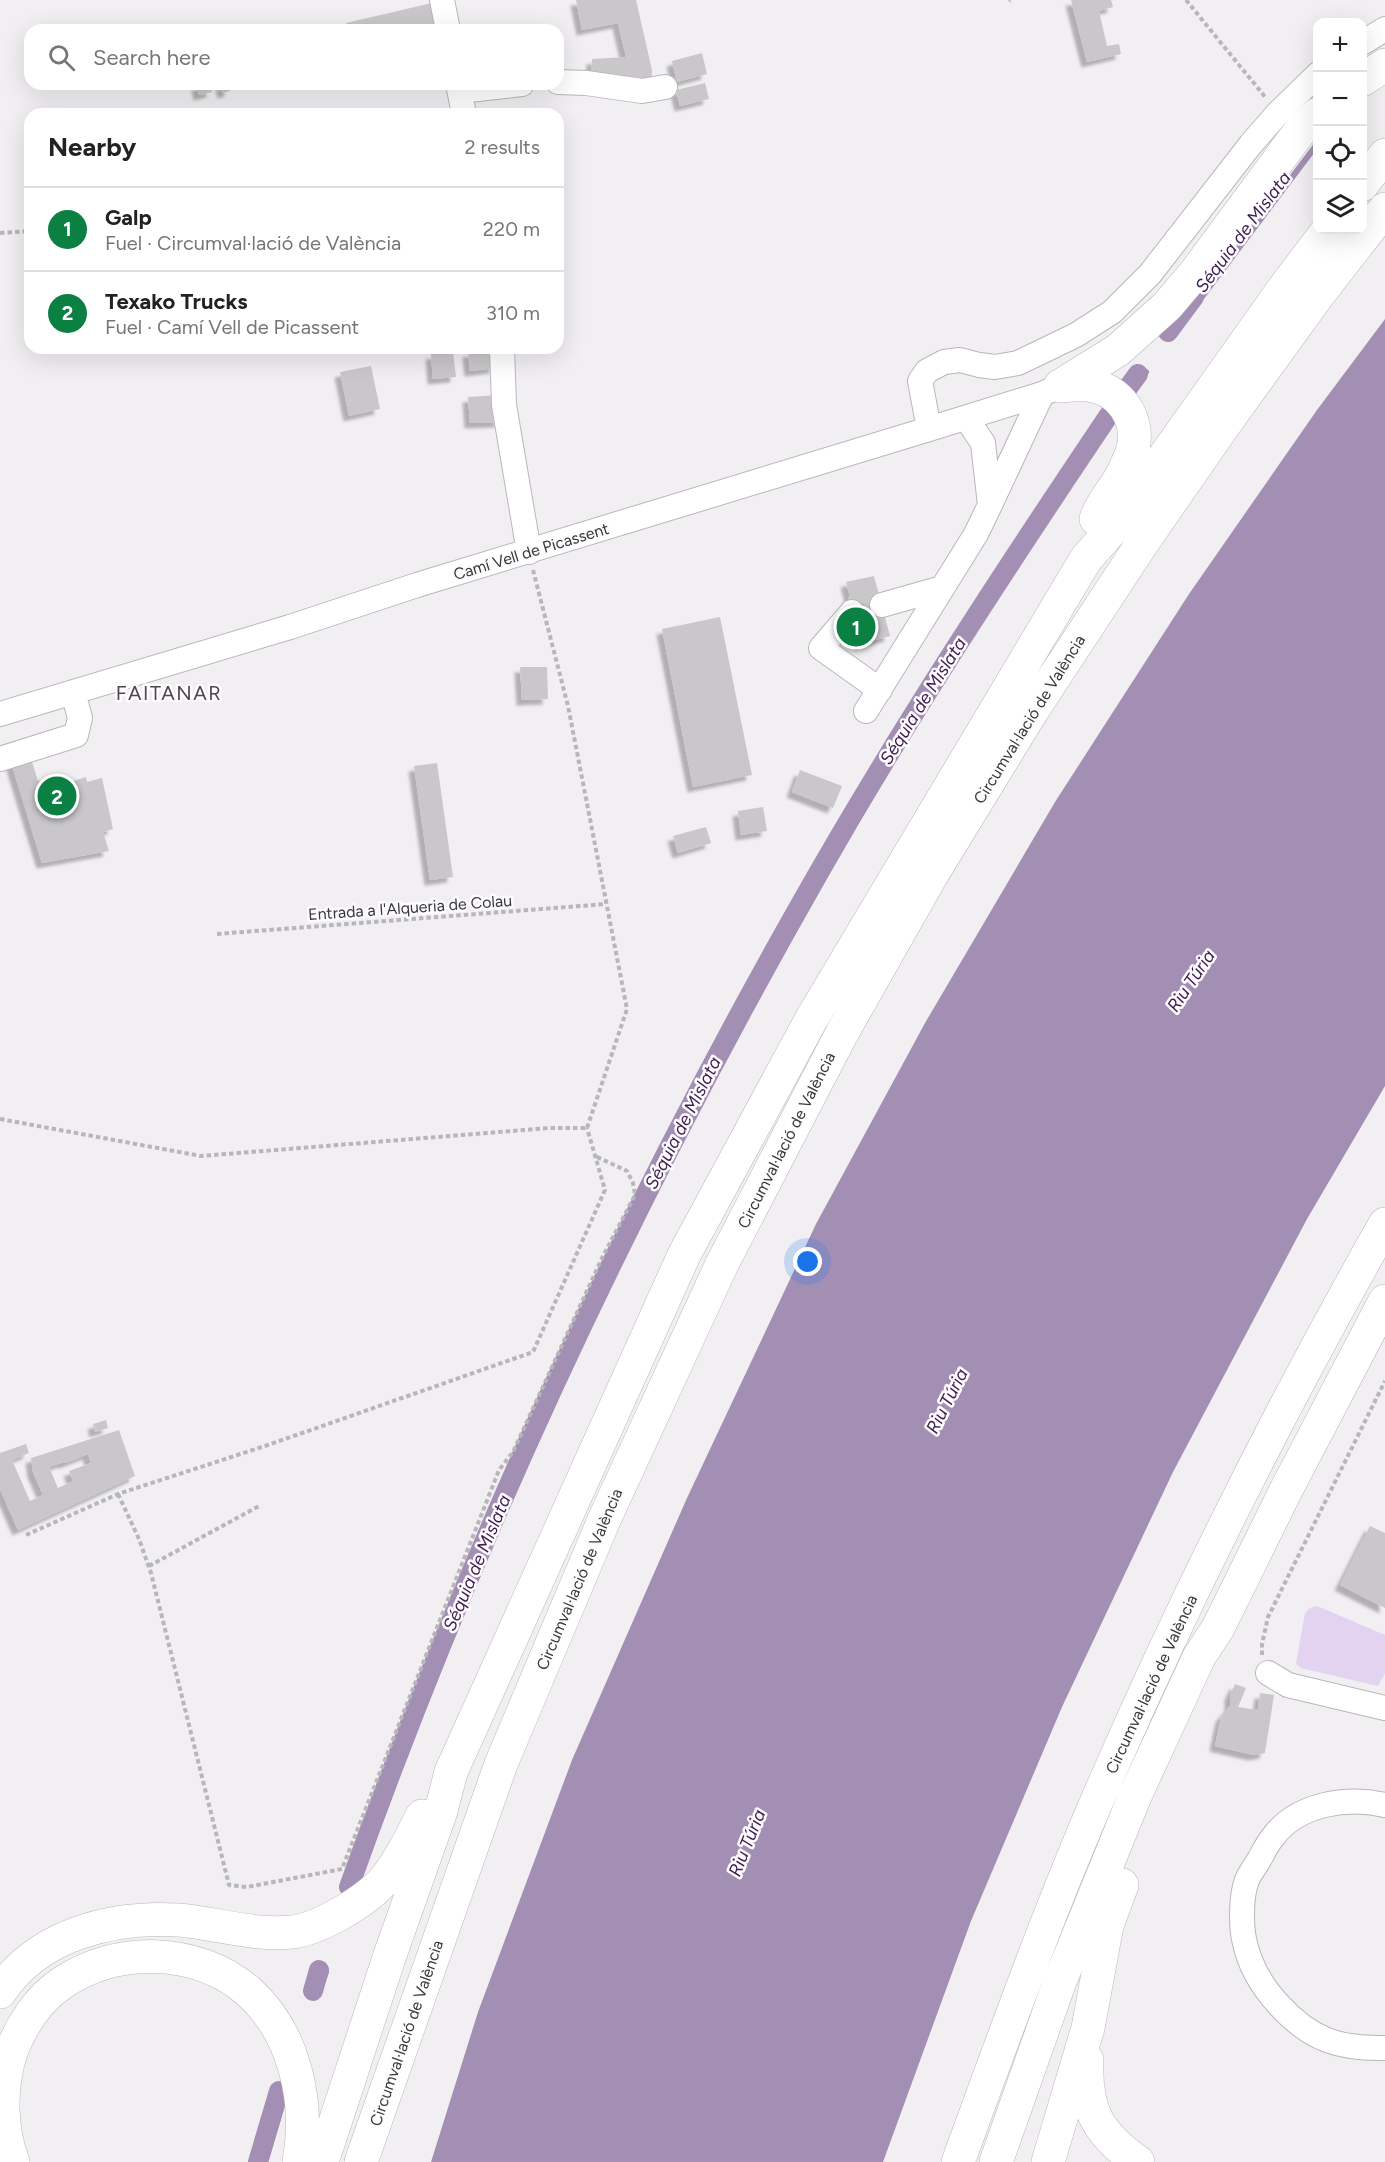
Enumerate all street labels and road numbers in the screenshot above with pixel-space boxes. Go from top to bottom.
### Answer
street label: Camí Vell de Picassent [451,519,611,584]
street label: Circumval·lació de València [970,631,1089,807]
street label: Entrada a l'Alqueria de Colau [307,891,513,924]
street label: Circumval·lació de València [734,1049,839,1232]
street label: Circumval·lació de València [533,1486,626,1673]
street label: Circumval·lació de València [1102,1592,1201,1777]
street label: Circumval·lació de València [366,1938,447,2129]

